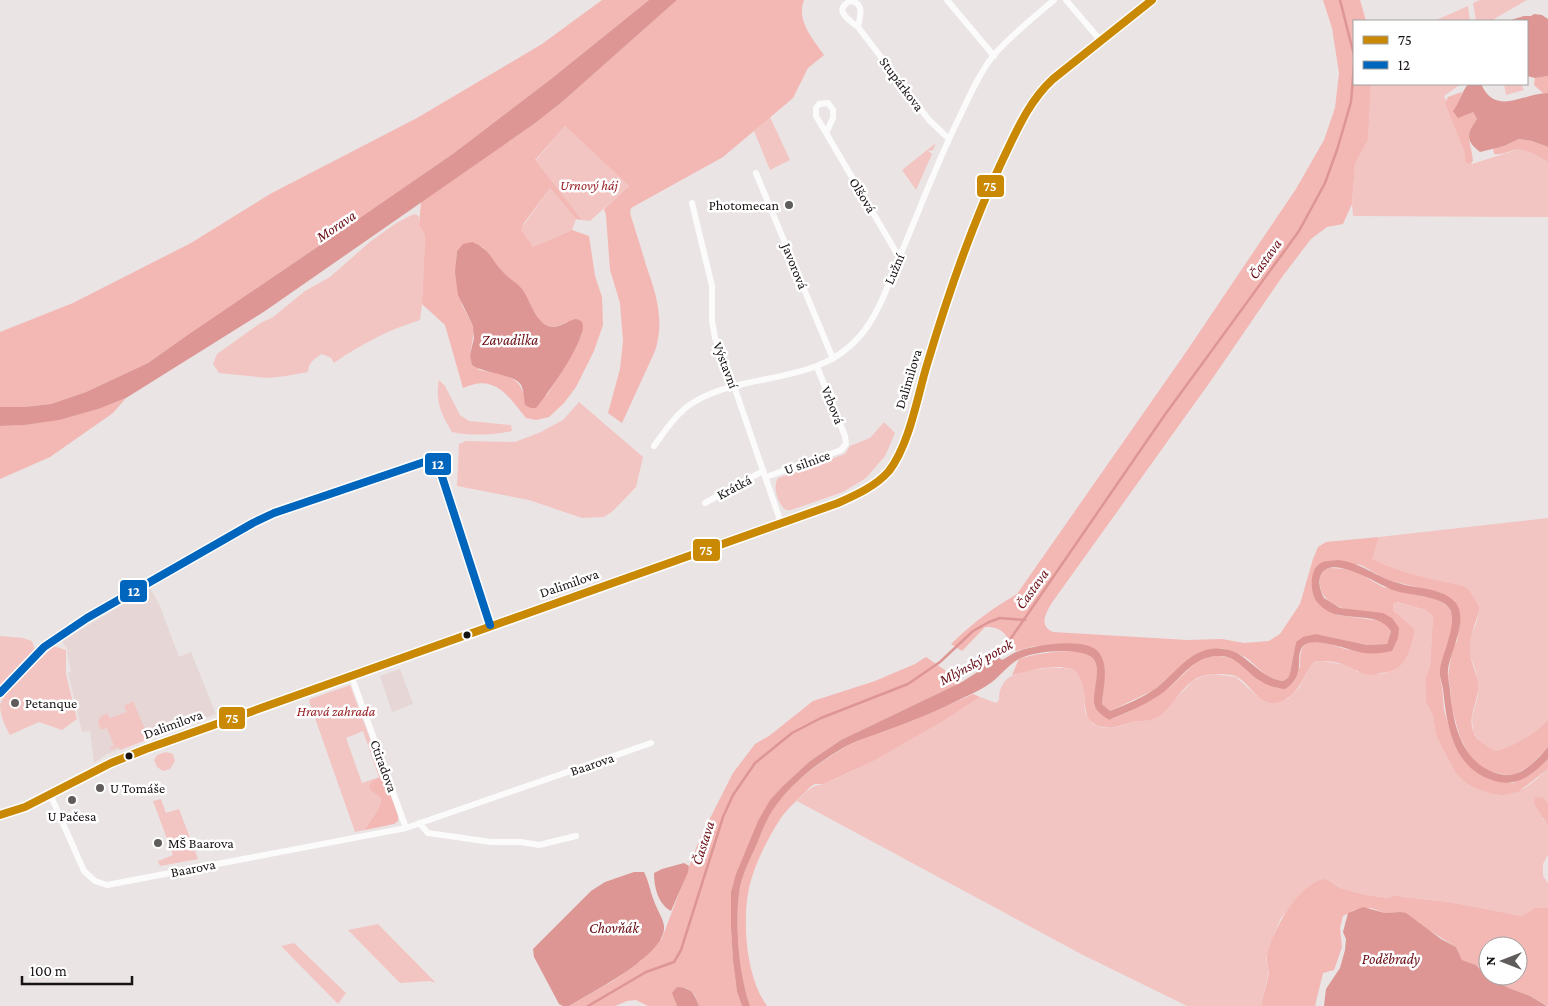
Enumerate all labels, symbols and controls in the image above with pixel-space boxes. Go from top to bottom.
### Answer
legend [1353,20,1528,85]
text: 75 [1398,32,1412,48]
street label: Stupárkova [876,54,928,115]
text: 12 [1398,57,1410,73]
street label: Olšová [846,174,880,216]
line badge: 75 [976,174,1005,198]
park label: Urnový háj [560,177,619,194]
text: 75 [983,178,997,194]
place label: Photomecan [709,197,779,213]
marker: Photomecan [783,199,795,211]
water label: Morava [312,207,359,246]
water label: Častava [1245,236,1285,282]
street label: Javorová [778,239,812,292]
street label: Lužní [880,251,908,287]
water label: Zavadilka [482,332,538,348]
street label: Výstavní [710,340,742,391]
street label: Dalimilova [891,347,925,411]
street label: Vrbová [818,384,848,427]
street label: U silnice [782,446,832,478]
line badge: 12 [424,452,452,476]
text: 12 [432,456,444,472]
street label: Krátká [714,471,755,503]
line badge: 75 [692,538,721,562]
text: 75 [699,542,713,558]
street label: Dalimilova [537,565,601,601]
water label: Častava [1012,566,1052,612]
line badge: 12 [119,579,148,603]
text: 12 [128,583,140,599]
unlabelled marker [462,630,472,640]
water label: Mlýnský potok [936,635,1017,689]
place label: Petanque [25,695,77,711]
marker: Petanque [9,697,21,709]
park label: Hravá zahrada [297,703,376,719]
street label: Dalimilova [141,706,205,742]
line badge: 75 [218,706,246,730]
text: 75 [225,710,239,726]
street label: Ctiradova [367,738,401,795]
street label: Baarova [568,749,616,779]
unlabelled marker [124,751,134,761]
place label: U Tomáše [110,780,165,796]
marker: U Tomáše [94,782,106,794]
marker: U Pačesa [66,794,78,806]
place label: U Pačesa [48,808,97,824]
water label: Častava [688,819,718,867]
place label: MŠ Baarova [168,835,234,851]
marker: MŠ Baarova [152,837,164,849]
street label: Baarova [169,856,217,880]
water label: Chovňák [589,920,640,936]
north arrow [1478,936,1528,986]
water label: Poděbrady [1362,951,1420,968]
scale bar [22,954,132,986]
text: N [1482,956,1498,966]
text: 100 m [30,963,67,979]

